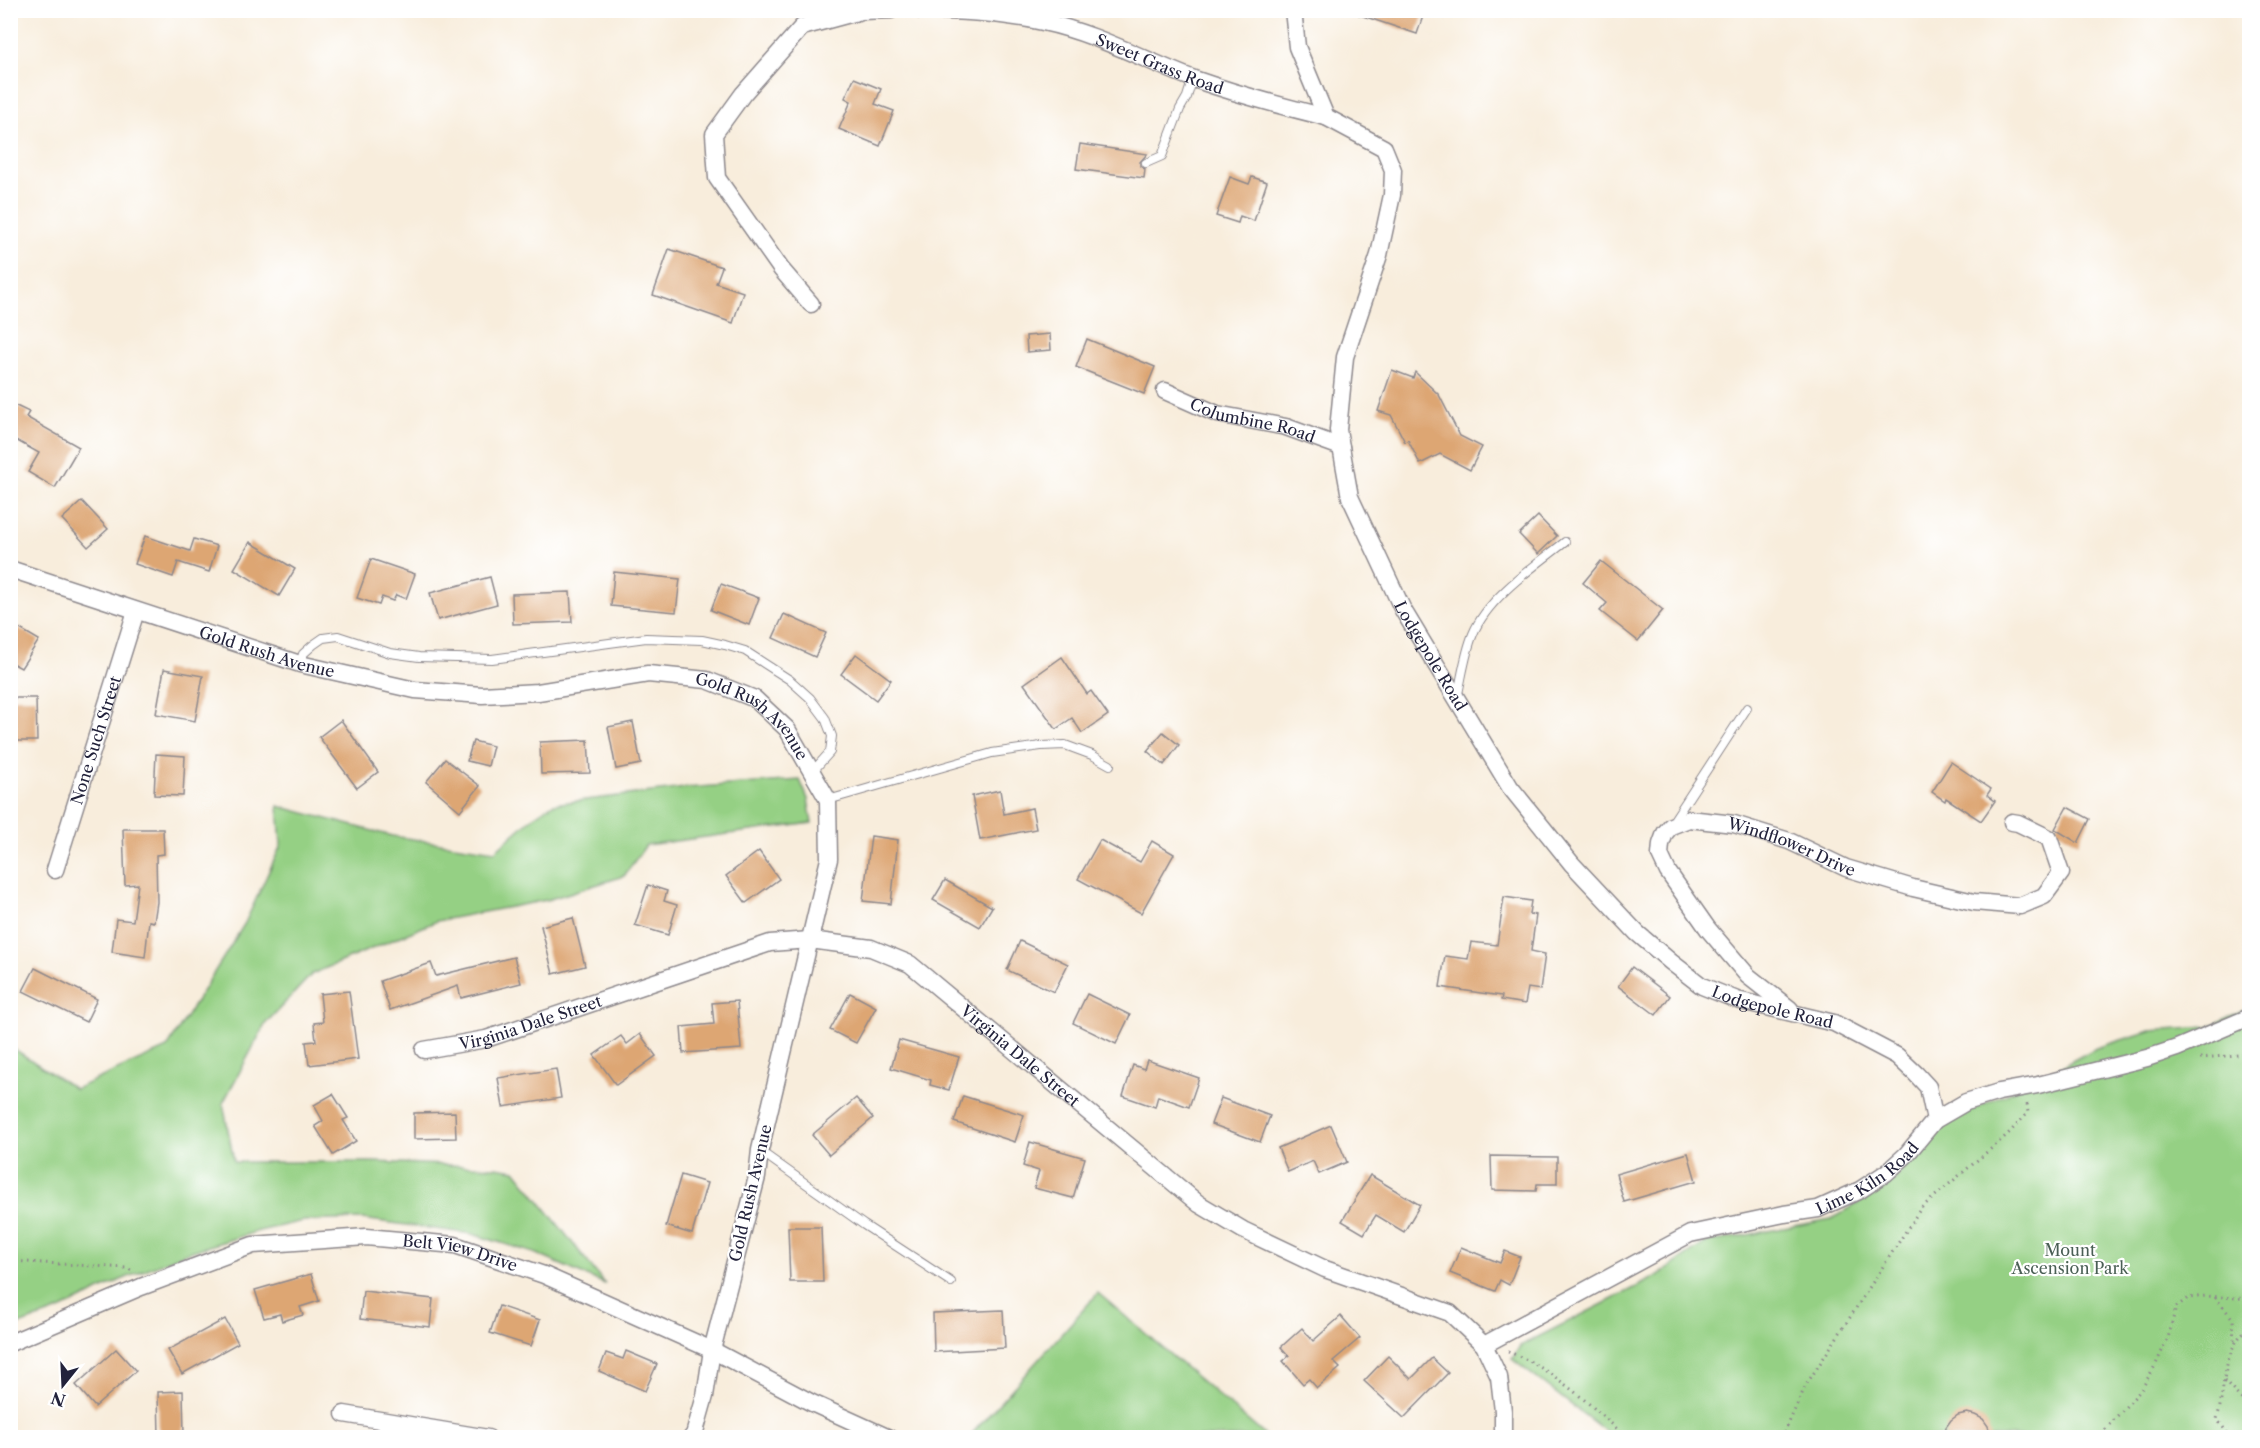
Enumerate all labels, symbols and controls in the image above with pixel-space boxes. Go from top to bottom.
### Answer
street label: Sweet Grass Road [1093,29,1226,98]
street label: Columbine Road [1187,393,1318,447]
street label: Lodgepole Road [1390,598,1472,714]
street label: Gold Rush Avenue [197,622,337,682]
street label: Gold Rush Avenue [695,669,813,763]
street label: None Such Street [66,673,125,807]
street label: Windflower Drive [1724,812,1858,880]
street label: Lodgepole Road [1709,981,1835,1033]
street label: Virginia Dale Street [456,991,604,1054]
street label: Virginia Dale Street [956,1000,1084,1111]
street label: Gold Rush Avenue [724,1122,776,1264]
street label: Lime Kiln Road [1813,1137,1923,1219]
street label: Belt View Drive [402,1230,520,1275]
park label: Mount Ascension Park [2011,1240,2129,1278]
north arrow [33,1355,93,1415]
text: N [49,1388,68,1411]

